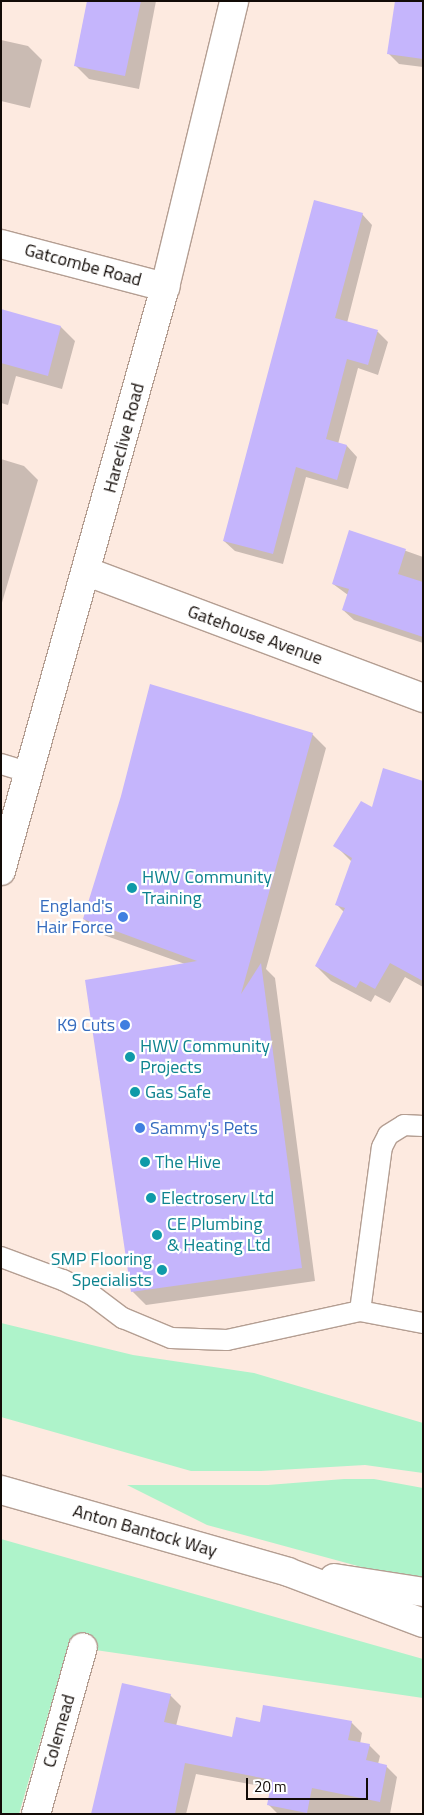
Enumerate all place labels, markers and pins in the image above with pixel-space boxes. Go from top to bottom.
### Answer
place label: HWV Community Training [142,867,272,910]
marker: HWV Community Training [126,882,138,894]
place label: England's Hair Force [36,896,113,939]
marker: England's Hair Force [117,911,129,923]
place label: K9 Cuts [57,1014,115,1036]
marker: K9 Cuts [119,1019,131,1031]
place label: HWV Community Projects [140,1036,270,1078]
marker: HWV Community Projects [124,1051,136,1063]
place label: Gas Safe [145,1081,211,1103]
marker: Gas Safe [129,1086,141,1098]
place label: Sammy's Pets [150,1117,258,1139]
marker: Sammy's Pets [134,1122,146,1134]
place label: The Hive [155,1151,221,1173]
marker: The Hive [139,1156,151,1168]
place label: Electroserv Ltd [161,1187,274,1209]
marker: Electroserv Ltd [145,1192,157,1204]
place label: CE Plumbing & Heating Ltd [167,1214,271,1256]
marker: CE Plumbing & Heating Ltd [151,1229,163,1241]
place label: SMP Flooring Specialists [51,1249,152,1292]
marker: SMP Flooring Specialists [156,1264,168,1276]

